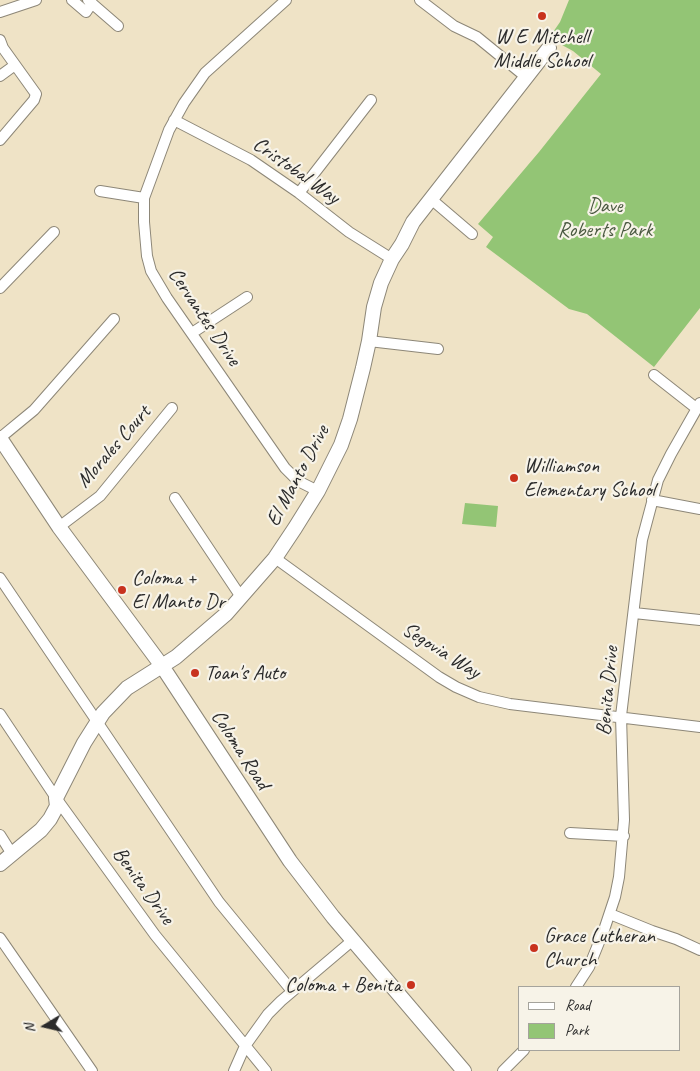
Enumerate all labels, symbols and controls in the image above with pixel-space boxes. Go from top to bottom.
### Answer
marker: W E Mitchell Middle School [536,10,548,22]
place label: W E Mitchell Middle School [494,24,590,74]
street label: Cristobal Way [248,132,344,210]
park label: Dave Roberts Park [558,193,652,243]
street label: Cervantes Drive [162,263,246,371]
street label: Morales Court [71,401,157,493]
street label: El Manto Drive [261,421,335,531]
place label: Williamson Elementary School [524,453,655,503]
marker: Williamson Elementary School [508,472,520,484]
place label: Coloma + El Manto Dr [132,565,225,615]
marker: Coloma + El Manto Dr [116,584,128,596]
street label: Segovia Way [397,617,485,685]
street label: Benita Drive [592,645,624,737]
place label: Toan's Auto [205,660,285,686]
marker: Toan's Auto [189,667,201,679]
street label: Coloma Road [205,705,275,795]
street label: Benita Drive [107,842,179,930]
place label: Grace Lutheran Church [544,923,655,973]
marker: Grace Lutheran Church [528,942,540,954]
place label: Coloma + Benita [285,972,401,998]
marker: Coloma + Benita [405,979,417,991]
legend [518,986,680,1051]
text: Road [565,996,590,1015]
north arrow [20,1001,70,1051]
text: Park [565,1021,589,1040]
text: N [21,1023,39,1034]

